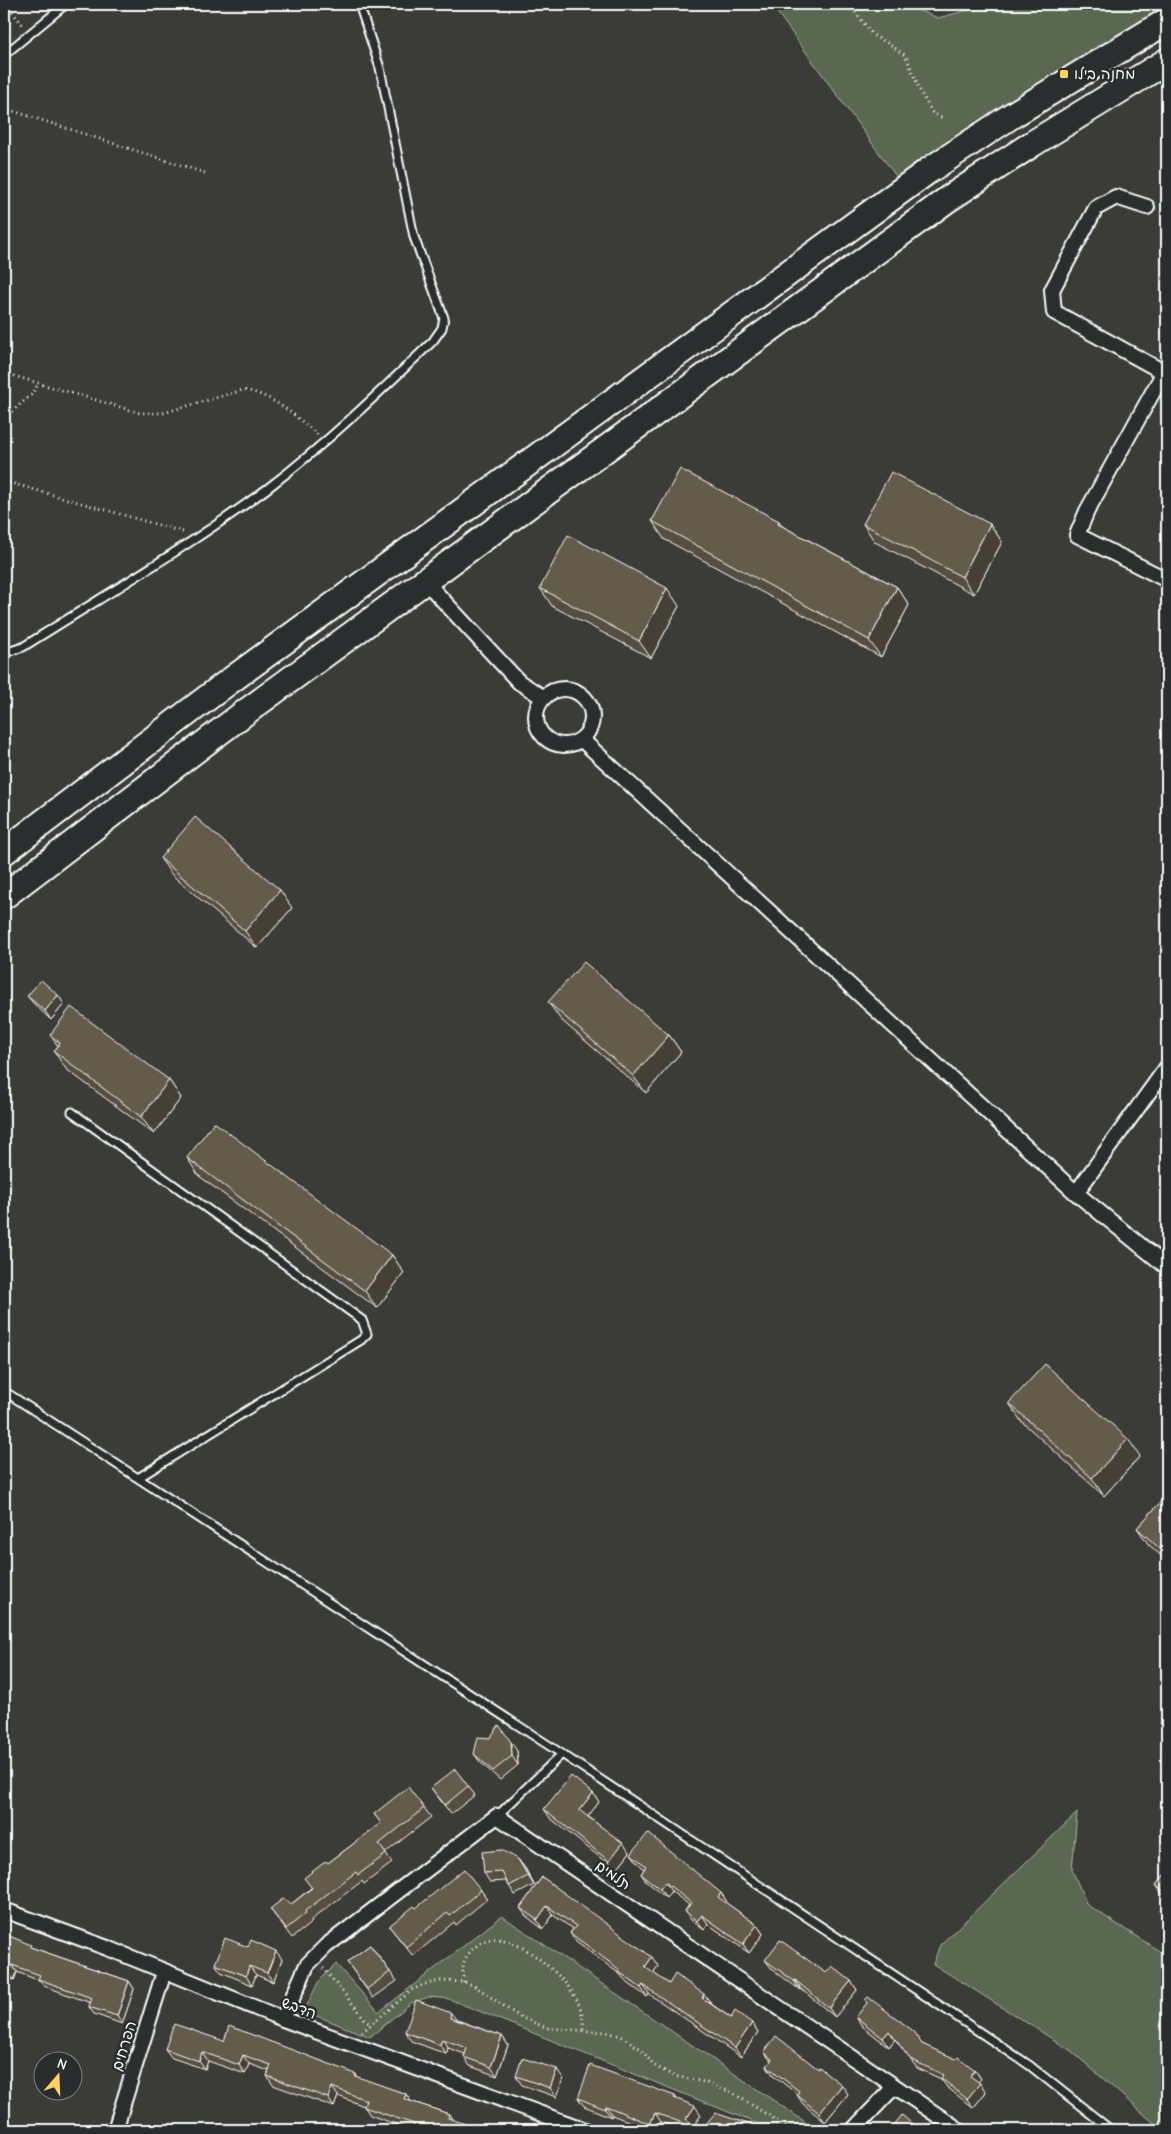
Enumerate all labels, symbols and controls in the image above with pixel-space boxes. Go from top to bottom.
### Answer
place label: מחנה בילו [1074,65,1135,83]
marker: מחנה בילו [1058,68,1070,80]
street label: תלמים [592,1857,634,1893]
street label: הדבש [279,1993,319,2023]
street label: הפרחים [108,2019,140,2073]
north arrow [32,2052,82,2102]
text: N [55,2055,69,2074]

